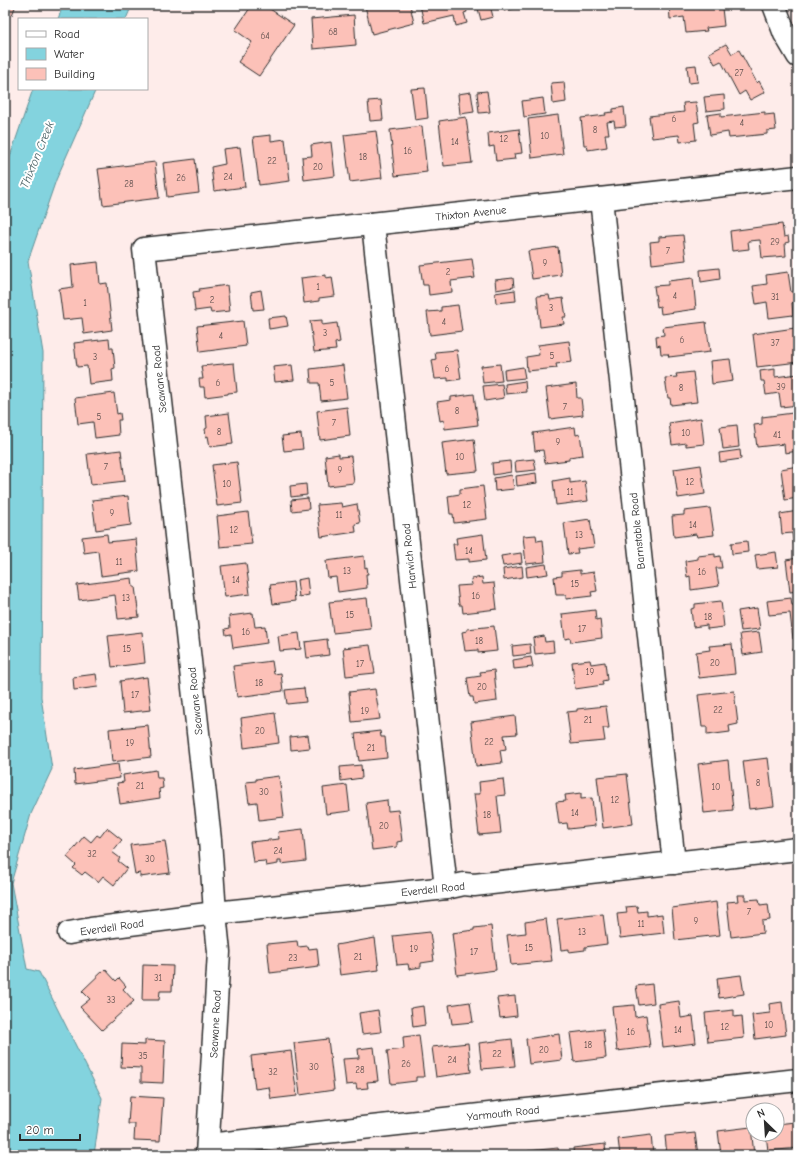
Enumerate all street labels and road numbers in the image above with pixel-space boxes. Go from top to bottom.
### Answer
street label: Thixton Avenue [435,203,508,224]
street label: Seawane Road [149,344,170,414]
street label: Barnstable Road [627,492,648,570]
street label: Harwich Road [400,522,419,589]
street label: Seawane Road [185,666,206,736]
street label: Everdell Road [400,880,466,899]
street label: Everdell Road [79,917,145,938]
street label: Seawane Road [207,989,224,1058]
street label: Yarmouth Road [466,1103,540,1124]

